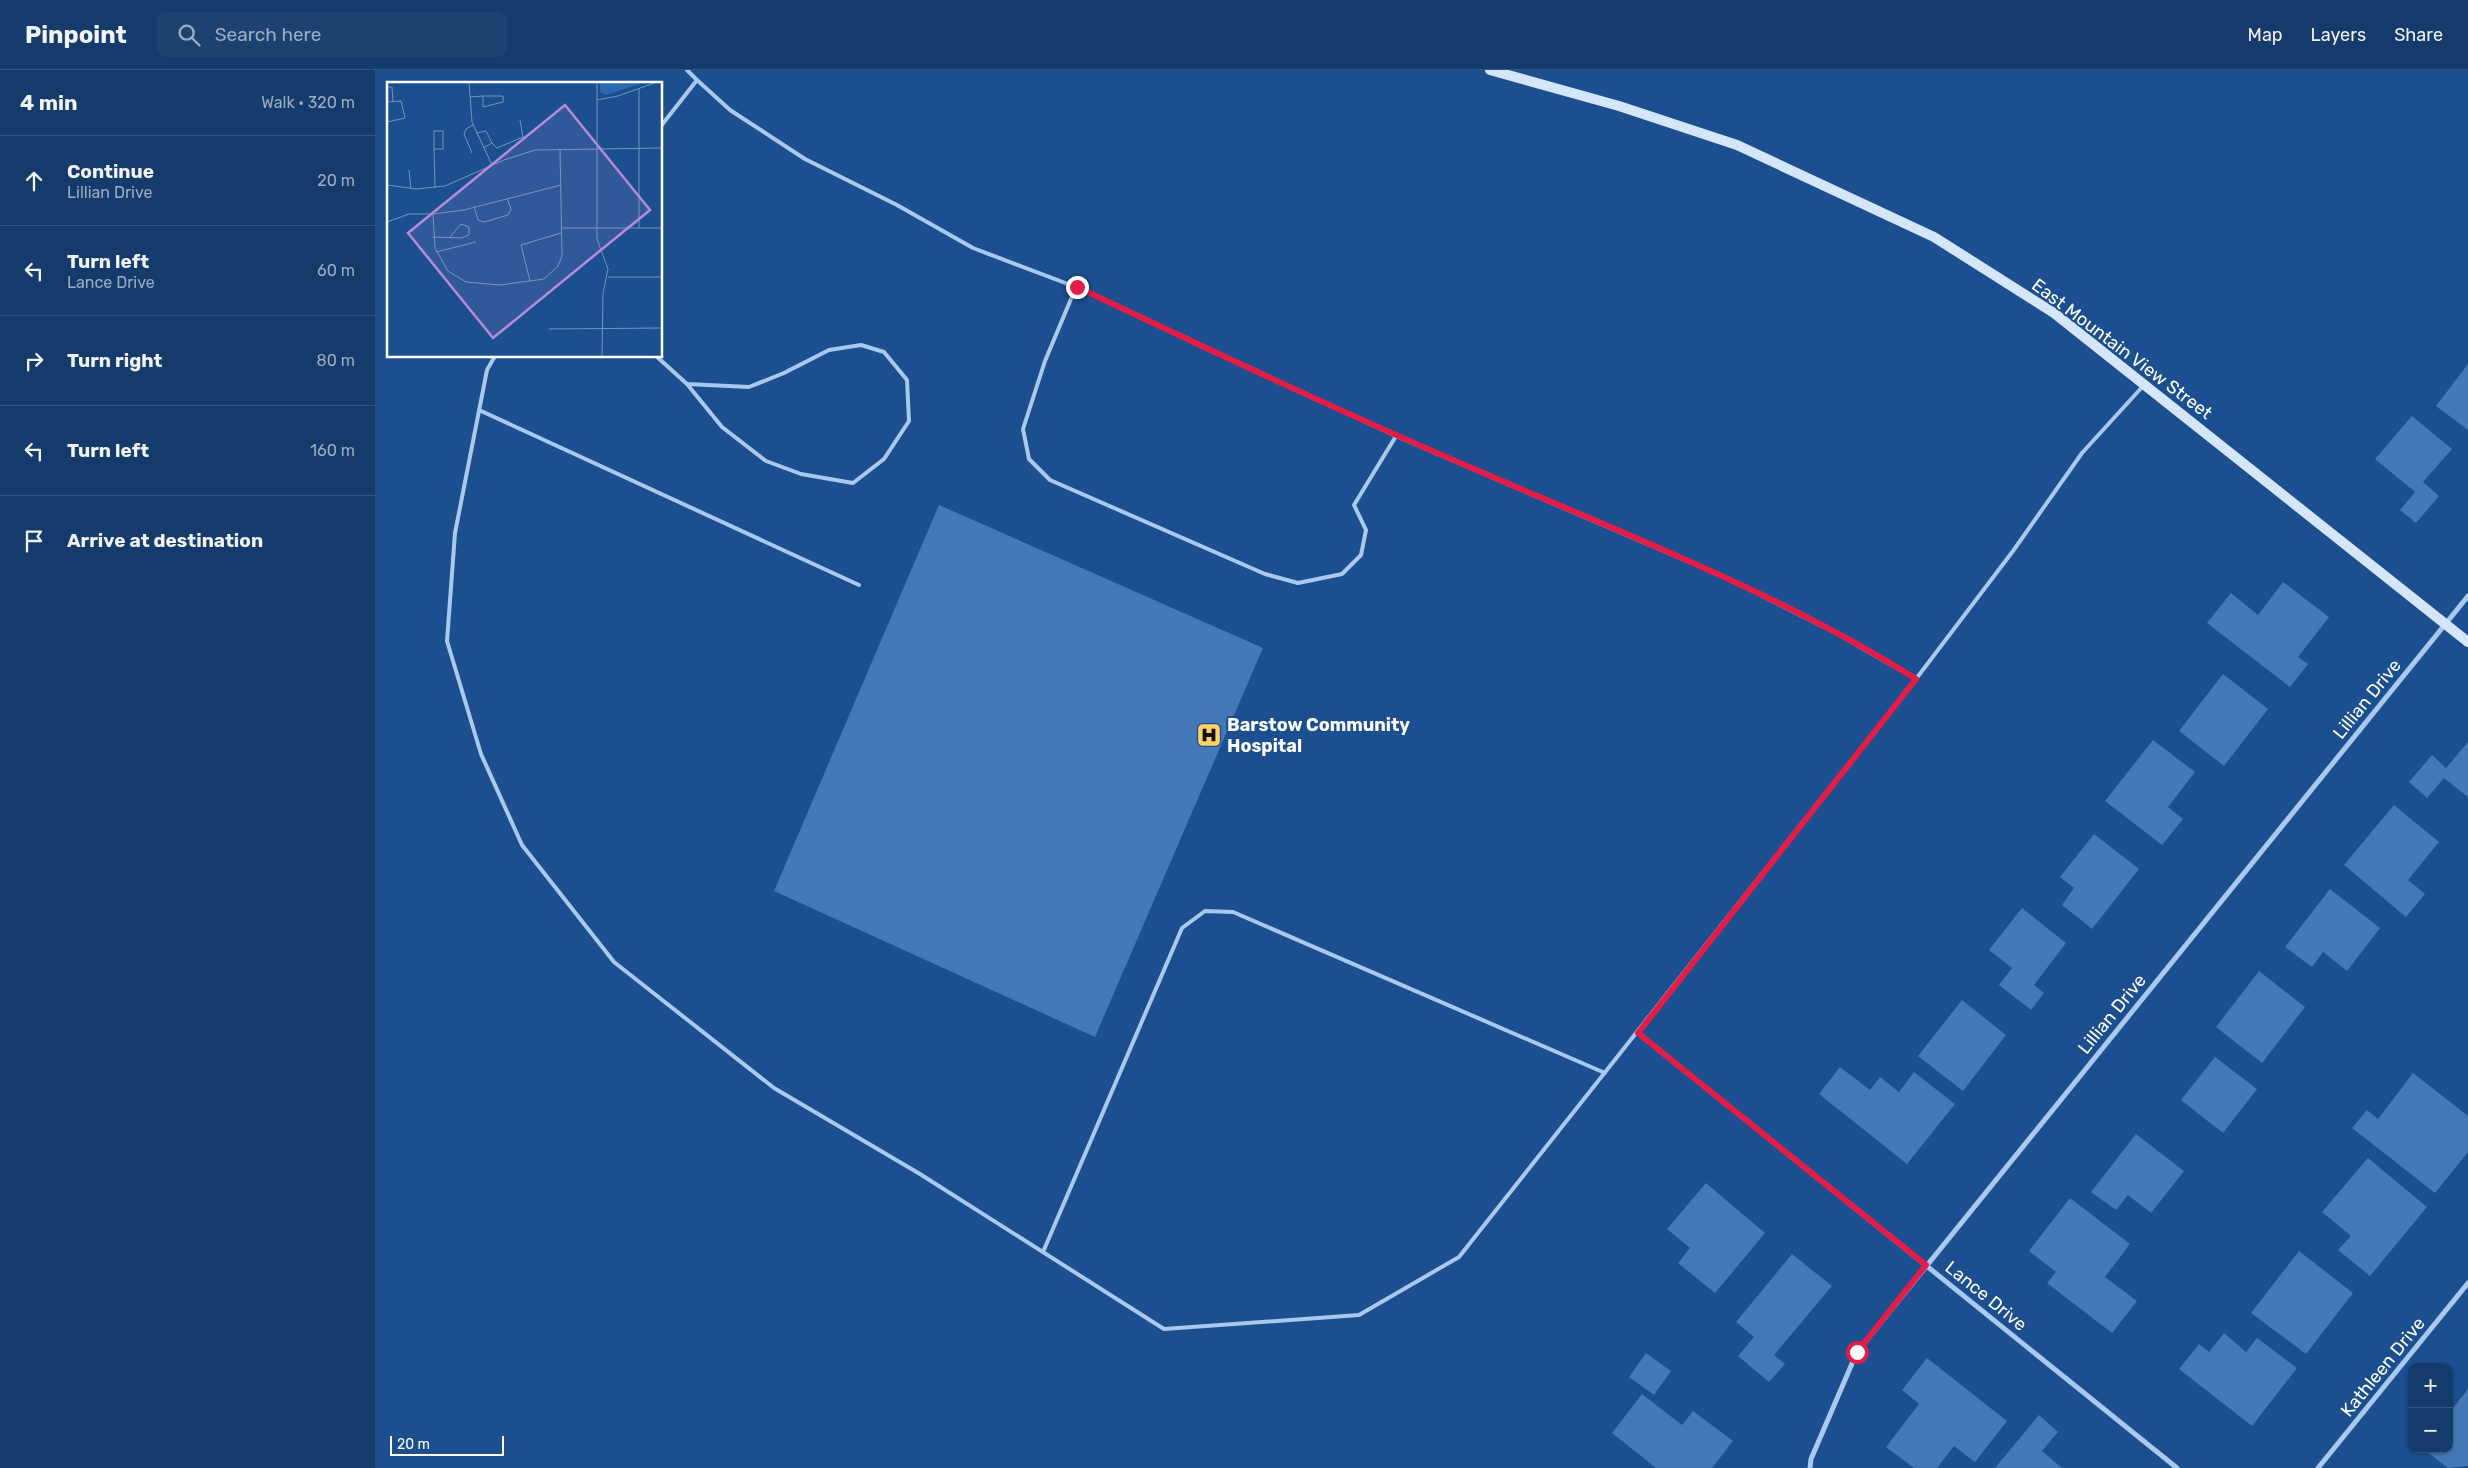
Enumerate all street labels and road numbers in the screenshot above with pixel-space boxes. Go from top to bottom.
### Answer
street label: East Mountain View Street [2027,274,2217,424]
street label: Lillian Drive [2328,655,2406,743]
street label: Lillian Drive [2073,970,2151,1058]
street label: Lance Drive [1941,1256,2031,1336]
street label: Kathleen Drive [2336,1313,2430,1421]

